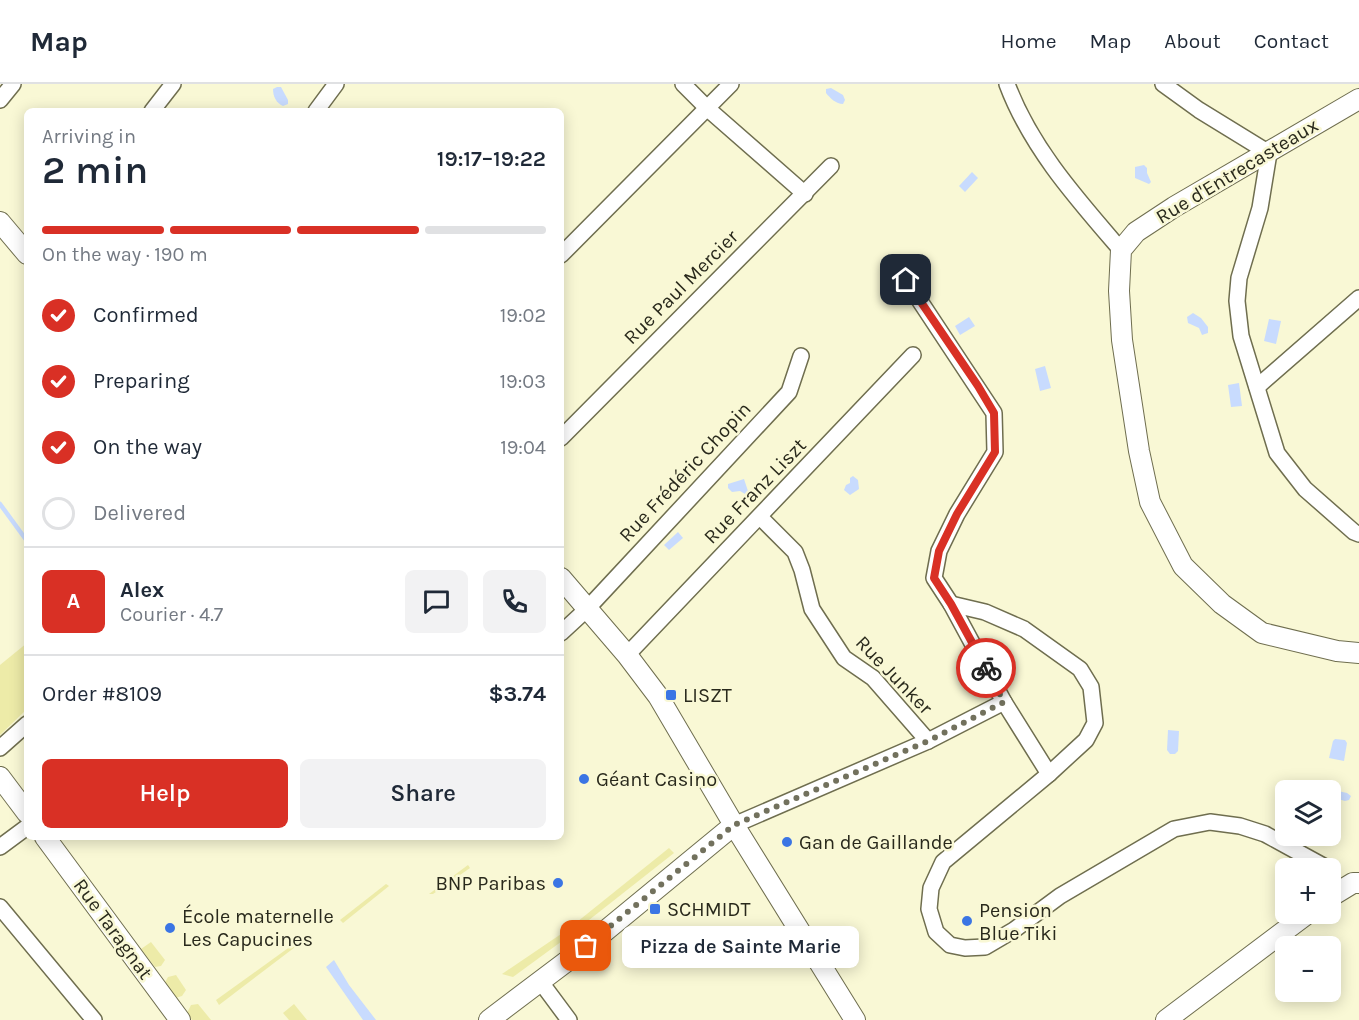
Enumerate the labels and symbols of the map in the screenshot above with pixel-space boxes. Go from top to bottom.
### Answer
street label: Rue d'Entrecasteaux [1152,113,1322,229]
street label: Rue Paul Mercier [619,225,743,349]
pin [880,254,931,305]
street label: Rue Frédéric Chopin [614,397,756,547]
street label: Rue Franz Liszt [699,433,811,548]
street label: Rue Junker [851,631,938,720]
courier [956,638,1016,698]
place label: LISZT [683,684,732,707]
marker: LISZT [664,688,678,702]
place label: Géant Casino [596,768,717,791]
marker: Géant Casino [577,772,591,786]
place label: Gan de Gaillande [799,831,953,854]
marker: Gan de Gaillande [780,835,794,849]
place label: BNP Paribas [435,872,546,895]
street label: Rue Taragnat [69,874,157,984]
marker: BNP Paribas [551,876,565,890]
place label: SCHMIDT [667,898,750,921]
place label: Pension Blue Tiki [979,899,1057,945]
marker: SCHMIDT [648,902,662,916]
place label: École maternelle Les Capucines [182,904,334,951]
marker: Pension Blue Tiki [960,914,974,928]
pin [560,920,611,971]
marker: École maternelle Les Capucines [163,921,177,935]
callout: Pizza de Sainte Marie [622,925,859,967]

